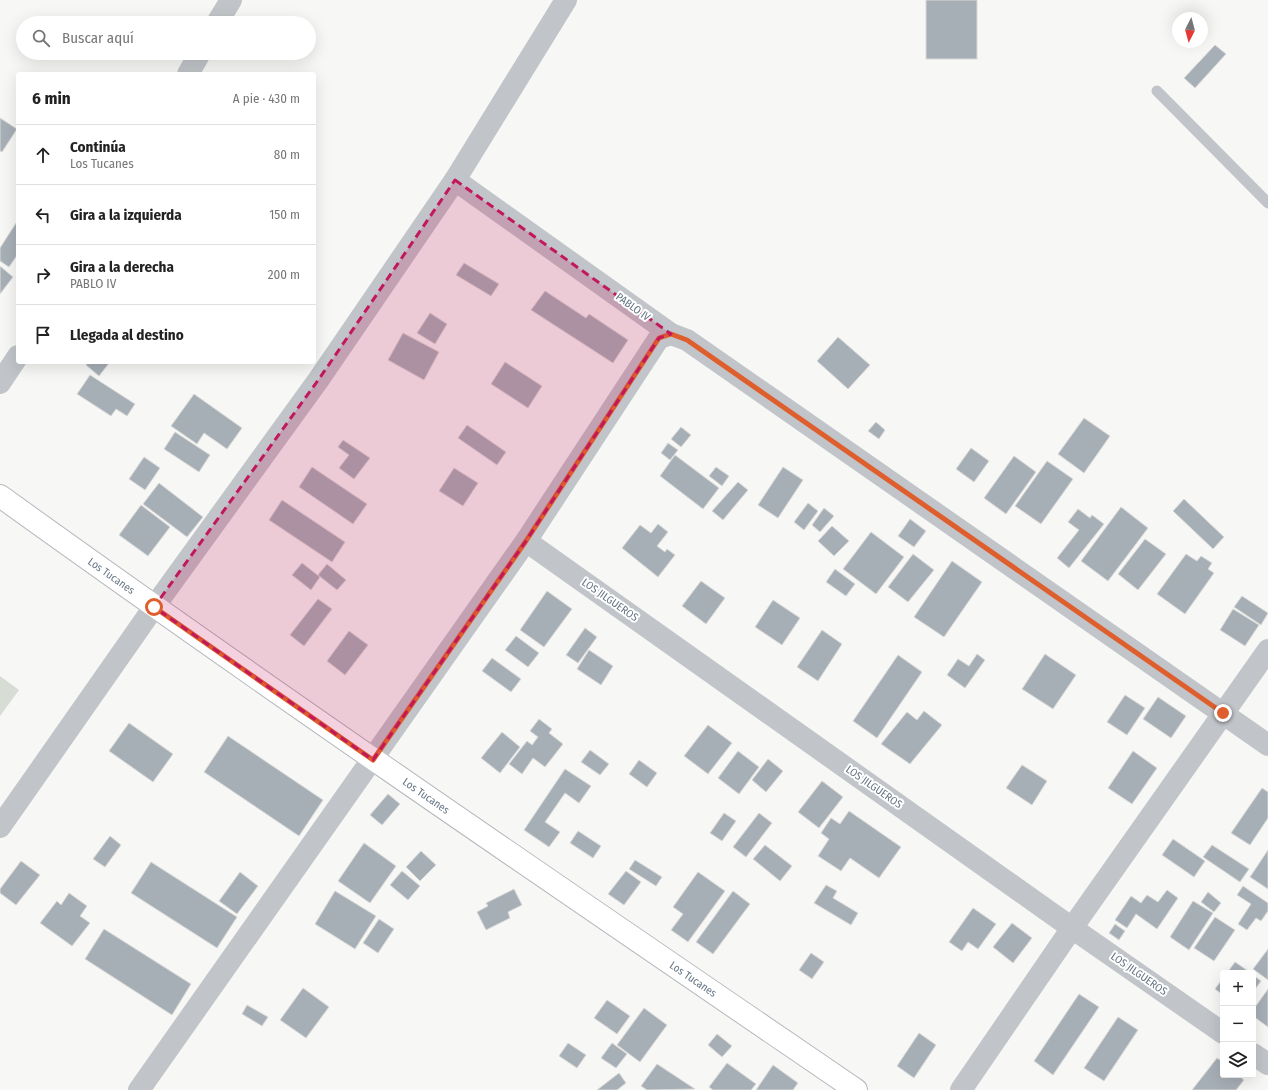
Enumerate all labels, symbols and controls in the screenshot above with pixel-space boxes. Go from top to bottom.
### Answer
north arrow [1172,12,1208,48]
search box [16,16,316,60]
icon: search [30,27,52,49]
text: Buscar aquí [62,29,134,47]
text: 6 min [32,88,71,109]
text: A pie · 430 m [233,91,300,106]
text: Continúa [70,138,126,156]
icon: ahead [32,144,54,166]
text: 80 m [274,147,300,162]
text: Los Tucanes [70,156,134,171]
icon: left [32,204,54,226]
text: Gira a la izquierda [70,206,182,224]
text: 150 m [269,207,300,222]
text: Gira a la derecha [70,258,174,276]
icon: right [32,264,54,286]
text: 200 m [268,267,300,282]
text: PABLO IV [70,276,116,291]
street label: PABLO IV [613,290,653,324]
icon: arrive [32,324,54,346]
text: Llegada al destino [70,326,184,344]
street label: Los Tucanes [86,555,138,597]
street label: LOS JILGUEROS [579,576,641,625]
route start [145,598,163,616]
route end [1214,704,1232,722]
street label: LOS JILGUEROS [843,763,905,812]
street label: Los Tucanes [400,775,452,817]
street label: LOS JILGUEROS [1108,950,1170,999]
street label: Los Tucanes [667,958,720,1000]
map controls [1220,970,1256,1078]
button: + [1220,970,1256,1006]
button: − [1220,1006,1256,1042]
button: layers [1220,1042,1256,1078]

